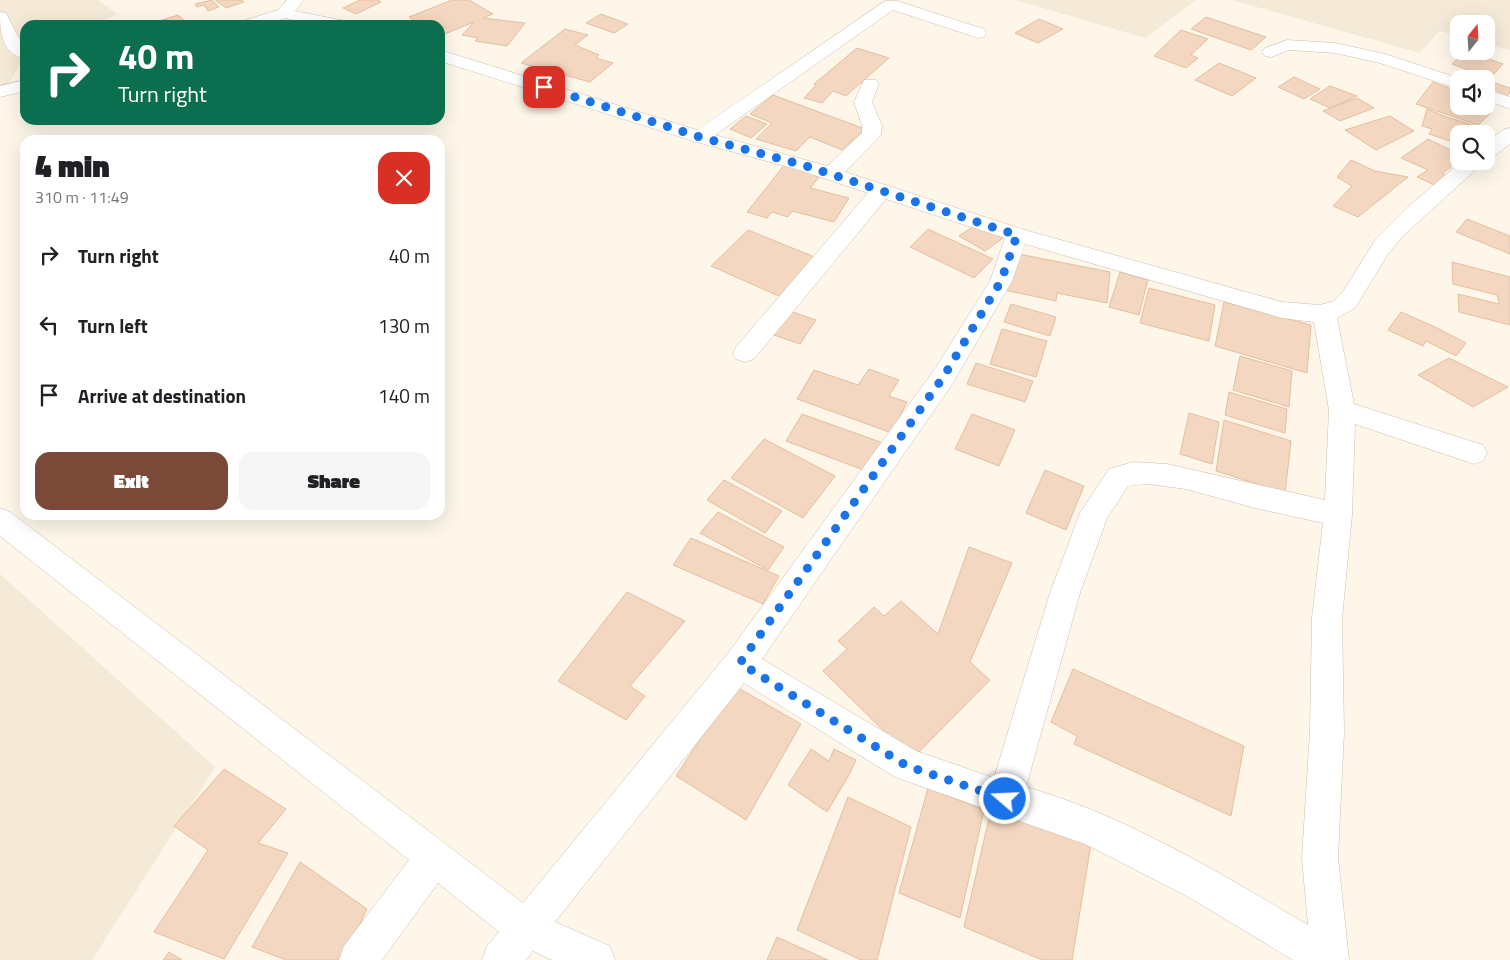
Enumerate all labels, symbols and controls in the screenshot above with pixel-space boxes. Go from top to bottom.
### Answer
north arrow [1450,15,1495,60]
map controls [1450,15,1495,170]
text: 40 m [118,29,194,83]
icon: right [35,40,100,105]
pin [523,66,565,108]
button: sound [1450,70,1495,115]
icon: arrive [530,73,558,101]
text: Turn right [118,77,207,111]
button: search [1450,125,1495,170]
text: 4 min [35,143,110,189]
button: close [378,152,430,204]
text: 310 m · 11:49 [35,185,129,209]
icon: right [35,241,63,269]
text: Turn right [78,241,159,270]
text: 40 m [389,241,430,270]
icon: left [35,311,63,339]
text: Turn left [78,311,148,340]
text: 130 m [378,311,430,340]
icon: arrive [35,381,63,409]
text: Arrive at destination [78,381,246,410]
text: 140 m [378,381,430,410]
button: Exit [35,452,228,510]
button: Share [238,452,430,510]
position arrow [978,772,1030,824]

